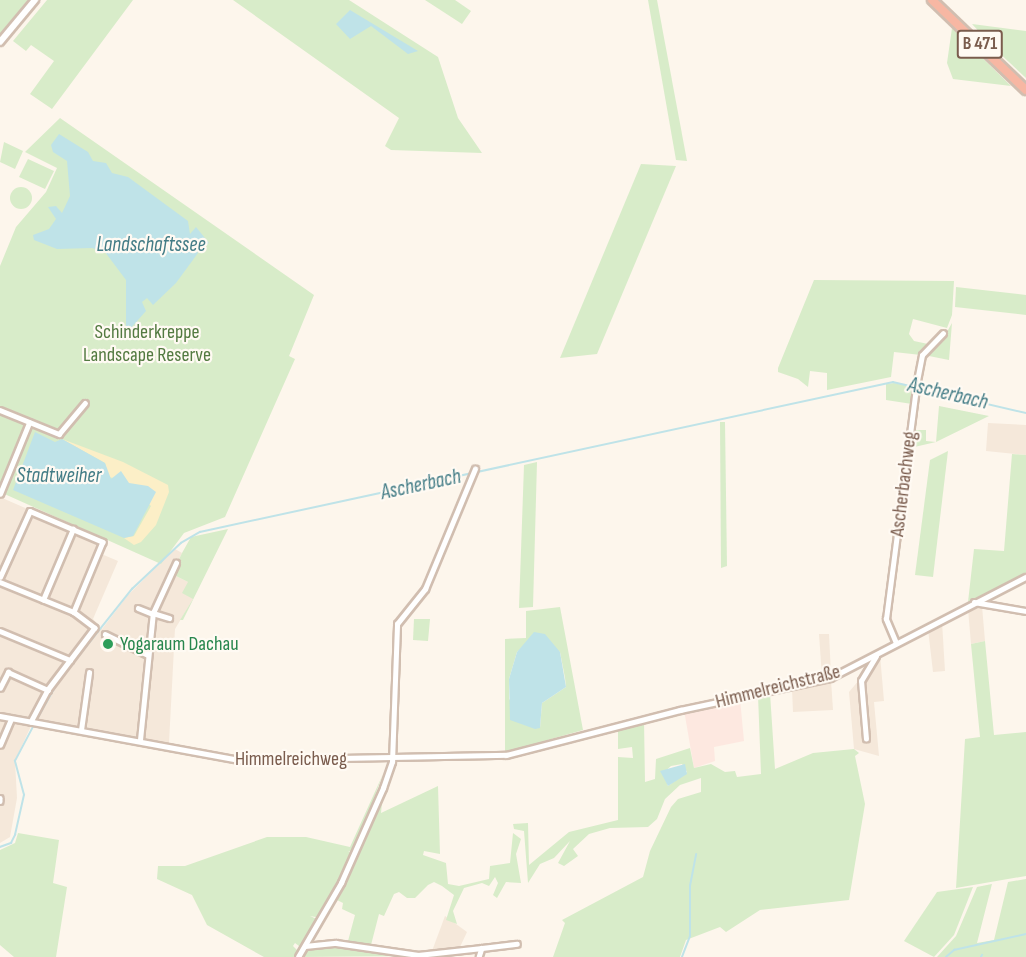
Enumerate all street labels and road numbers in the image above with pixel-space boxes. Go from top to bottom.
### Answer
road number: B 471 [956,29,1004,59]
street label: Ascherbachweg [886,430,922,538]
street label: Himmelreichstraße [713,660,843,714]
street label: Himmelreichweg [235,747,347,771]

